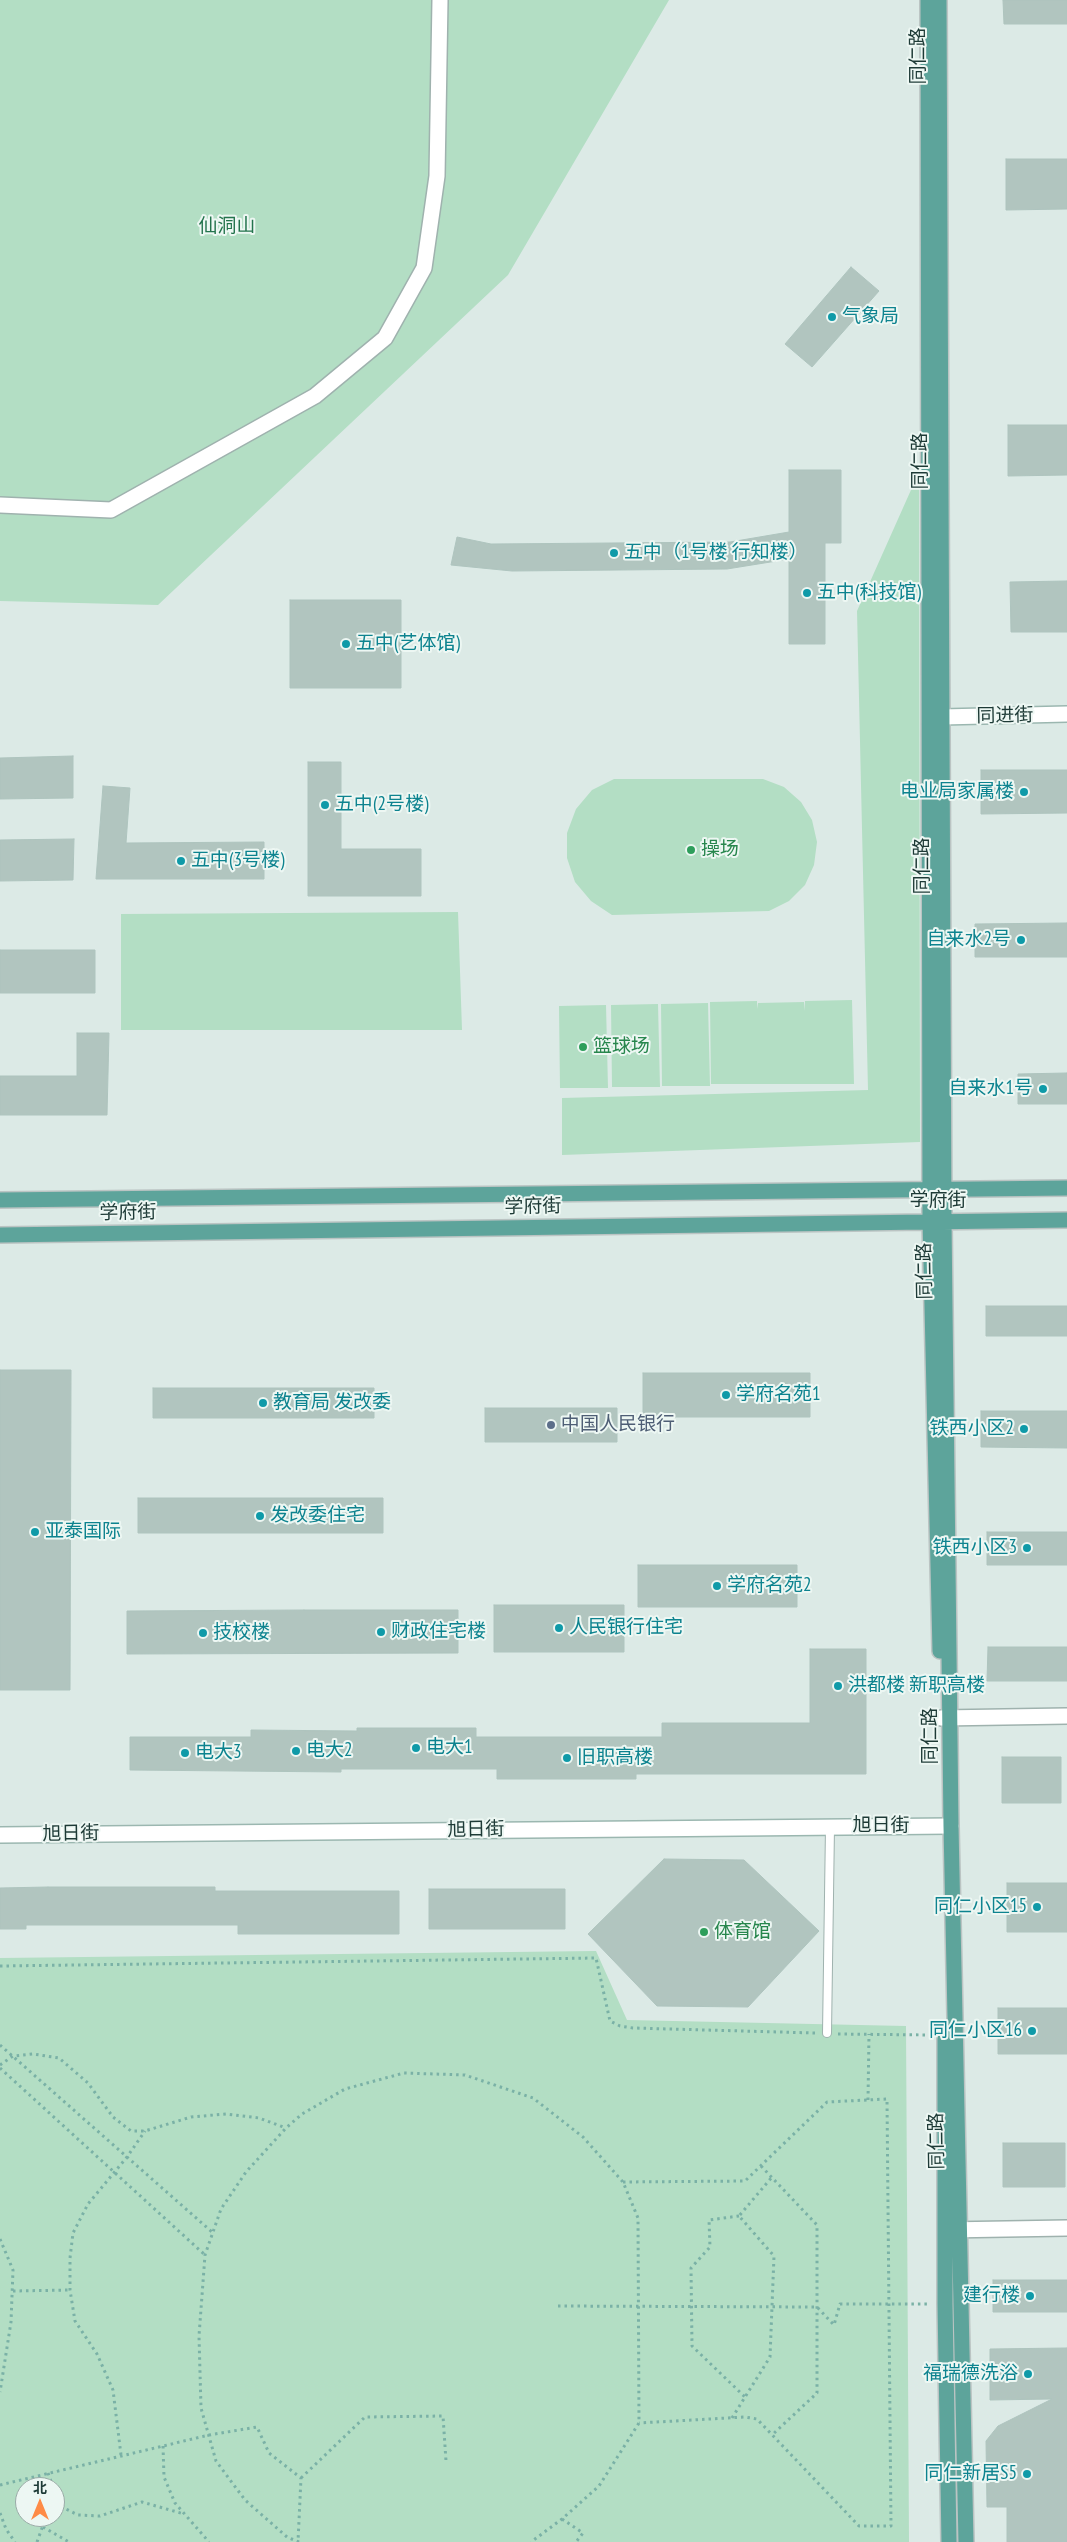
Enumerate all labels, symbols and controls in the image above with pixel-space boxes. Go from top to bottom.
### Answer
street label: 同仁路 [908,28,930,84]
park label: 仙洞山 [199,216,255,238]
place label: 气象局 [842,306,899,328]
marker: 气象局 [826,311,838,323]
street label: 同仁路 [910,433,932,489]
place label: 五中（1号楼 行知楼） [624,542,808,564]
marker: 五中（1号楼 行知楼） [608,547,620,559]
place label: 五中(科技馆) [817,582,921,604]
marker: 五中(科技馆) [801,587,813,599]
place label: 五中(艺体馆) [356,633,460,655]
marker: 五中(艺体馆) [340,638,352,650]
street label: 同进街 [976,704,1034,728]
place label: 电业局家属楼 [900,781,1014,803]
marker: 电业局家属楼 [1018,786,1030,798]
place label: 五中(2号楼) [335,794,428,816]
marker: 五中(2号楼) [319,799,331,811]
street label: 同仁路 [912,838,934,894]
place label: 操场 [701,839,739,861]
marker: 操场 [685,844,697,856]
place label: 五中(3号楼) [191,850,284,872]
marker: 五中(3号楼) [175,855,187,867]
place label: 自来水2号 [926,929,1011,951]
marker: 自来水2号 [1015,934,1027,946]
place label: 篮球场 [593,1036,650,1058]
marker: 篮球场 [577,1041,589,1053]
place label: 自来水1号 [948,1078,1033,1100]
marker: 自来水1号 [1037,1083,1049,1095]
street label: 学府街 [910,1190,966,1212]
street label: 学府街 [504,1195,562,1219]
street label: 学府街 [99,1201,157,1225]
street label: 同仁路 [913,1242,937,1300]
place label: 学府名苑1 [736,1384,821,1406]
marker: 学府名苑1 [720,1389,732,1401]
place label: 教育局 发改委 [273,1392,391,1414]
marker: 教育局 发改委 [257,1397,269,1409]
place label: 中国人民银行 [561,1414,675,1436]
place label: 铁西小区2 [929,1418,1014,1440]
marker: 中国人民银行 [545,1419,557,1431]
marker: 铁西小区2 [1018,1423,1030,1435]
place label: 发改委住宅 [270,1505,365,1527]
marker: 发改委住宅 [254,1510,266,1522]
place label: 亚泰国际 [45,1521,121,1543]
marker: 亚泰国际 [29,1526,41,1538]
place label: 铁西小区3 [932,1537,1017,1559]
marker: 铁西小区3 [1021,1542,1033,1554]
place label: 学府名苑2 [727,1575,812,1597]
marker: 学府名苑2 [711,1580,723,1592]
place label: 人民银行住宅 [569,1617,683,1639]
place label: 财政住宅楼 [391,1621,486,1643]
place label: 技校楼 [213,1622,270,1644]
marker: 人民银行住宅 [553,1622,565,1634]
marker: 财政住宅楼 [375,1626,387,1638]
marker: 技校楼 [197,1627,209,1639]
place label: 洪都楼 新职高楼 [848,1675,985,1697]
marker: 洪都楼 新职高楼 [832,1680,844,1692]
street label: 同仁路 [920,1708,942,1764]
place label: 电大1 [426,1737,473,1759]
place label: 电大2 [306,1740,353,1762]
place label: 电大3 [195,1742,242,1764]
marker: 电大1 [410,1742,422,1754]
marker: 电大2 [290,1745,302,1757]
marker: 电大3 [179,1747,191,1759]
place label: 旧职高楼 [577,1747,653,1769]
marker: 旧职高楼 [561,1752,573,1764]
street label: 旭日街 [853,1815,909,1837]
street label: 旭日街 [447,1818,505,1842]
street label: 旭日街 [42,1822,100,1846]
place label: 同仁小区15 [934,1896,1027,1918]
marker: 同仁小区15 [1031,1901,1043,1913]
place label: 体育馆 [714,1921,771,1943]
marker: 体育馆 [698,1926,710,1938]
place label: 同仁小区16 [929,2020,1022,2042]
marker: 同仁小区16 [1026,2025,1038,2037]
street label: 同仁路 [925,2112,949,2170]
place label: 建行楼 [963,2285,1020,2307]
marker: 建行楼 [1024,2290,1036,2302]
place label: 福瑞德洗浴 [923,2363,1018,2385]
marker: 福瑞德洗浴 [1022,2368,1034,2380]
place label: 同仁新居S5 [924,2463,1017,2485]
marker: 同仁新居S5 [1021,2468,1033,2480]
north arrow [15,2477,65,2527]
text: 北 [33,2479,47,2497]

